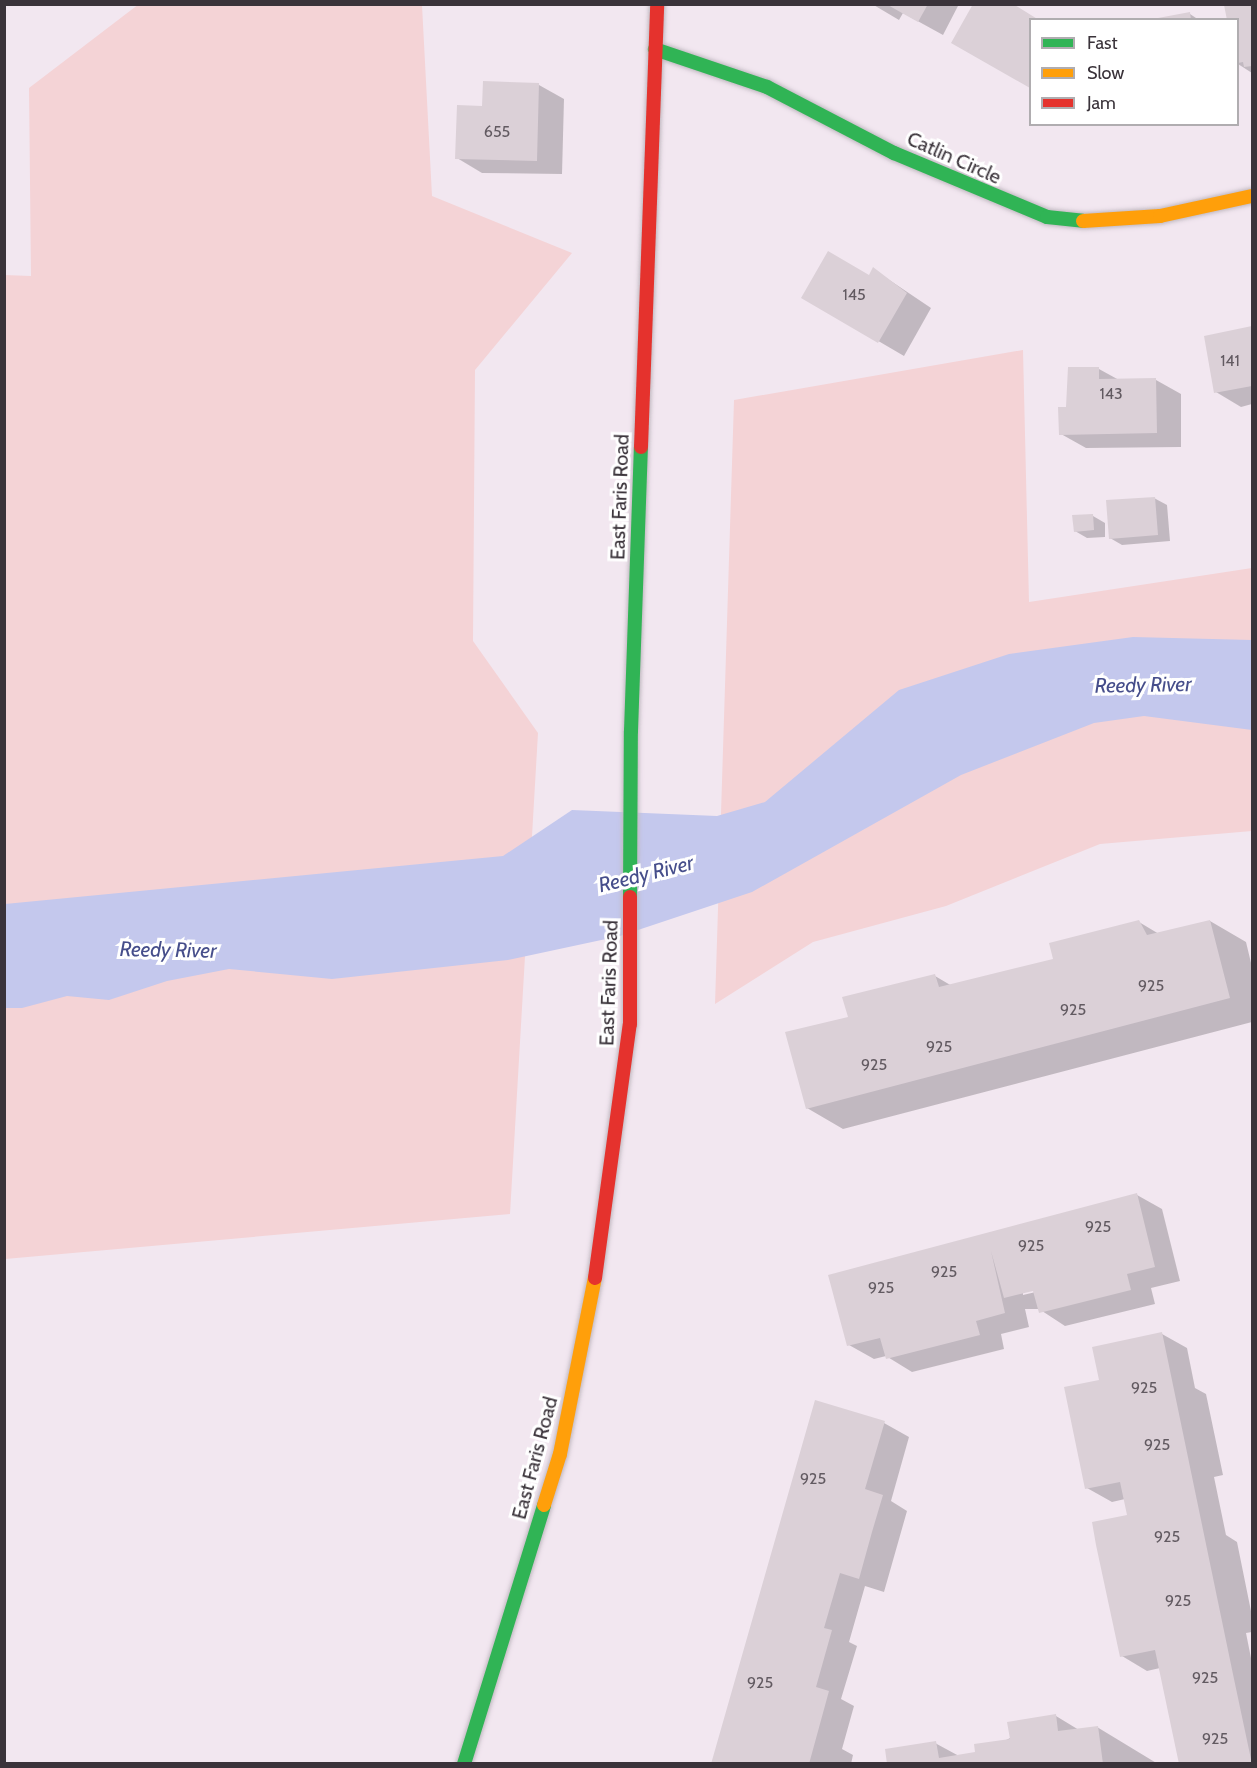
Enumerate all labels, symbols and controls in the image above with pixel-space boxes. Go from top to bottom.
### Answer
legend [1029,18,1239,126]
text: Fast [1087,32,1118,54]
text: Slow [1087,62,1124,84]
text: Jam [1087,92,1116,114]
house number: 655 [484,122,510,142]
street label: Catlin Circle [903,127,1005,189]
house number: 145 [842,285,866,305]
house number: 141 [1220,351,1240,371]
house number: 143 [1099,384,1123,404]
street label: East Faris Road [606,434,634,560]
water label: Reedy River [1094,672,1192,698]
water label: Reedy River [596,850,696,898]
street label: East Faris Road [595,920,623,1046]
water label: Reedy River [119,937,217,963]
house number: 925 [1138,976,1164,996]
house number: 925 [1060,1000,1086,1020]
house number: 925 [926,1037,952,1057]
house number: 925 [861,1055,887,1075]
house number: 925 [1085,1217,1111,1237]
house number: 925 [1018,1236,1044,1256]
house number: 925 [931,1262,957,1282]
house number: 925 [868,1278,894,1298]
house number: 925 [1131,1378,1157,1398]
street label: East Faris Road [507,1394,563,1522]
house number: 925 [1144,1435,1170,1455]
house number: 925 [800,1469,826,1489]
house number: 925 [1154,1527,1180,1547]
house number: 925 [1165,1591,1191,1611]
house number: 925 [1192,1668,1218,1688]
house number: 925 [747,1673,773,1693]
house number: 925 [1202,1729,1228,1749]

